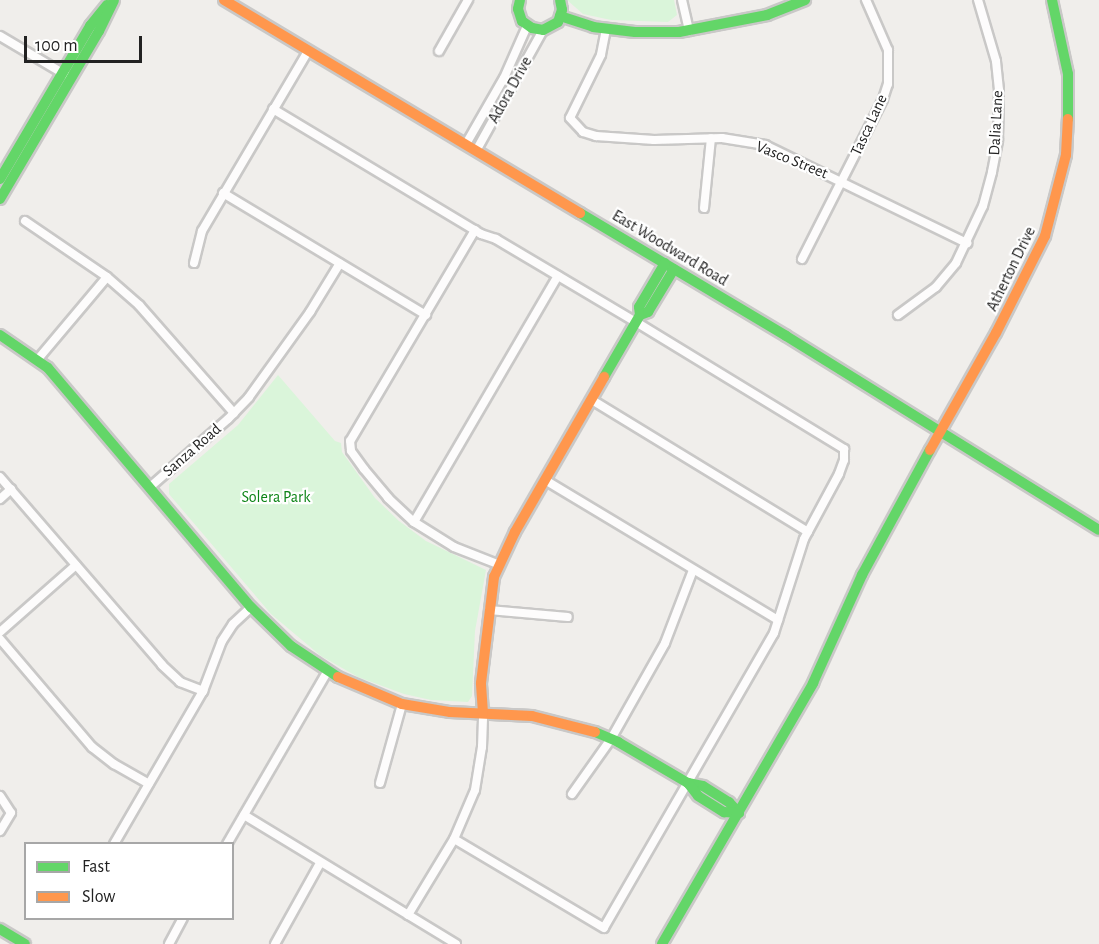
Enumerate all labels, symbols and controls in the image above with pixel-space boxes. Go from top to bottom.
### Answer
scale bar [27,24,146,62]
text: 100 m [35,37,78,55]
street label: Adora Drive [484,53,536,127]
street label: Dalia Lane [985,90,1007,156]
street label: Tasca Lane [846,91,892,159]
street label: Vasco Street [753,137,831,183]
street label: East Woodward Road [609,206,731,290]
street label: Atherton Drive [982,224,1040,314]
street label: Sanza Road [159,419,225,481]
park label: Solera Park [241,487,311,507]
legend [24,842,234,920]
text: Fast [82,858,110,876]
text: Slow [82,888,115,906]

